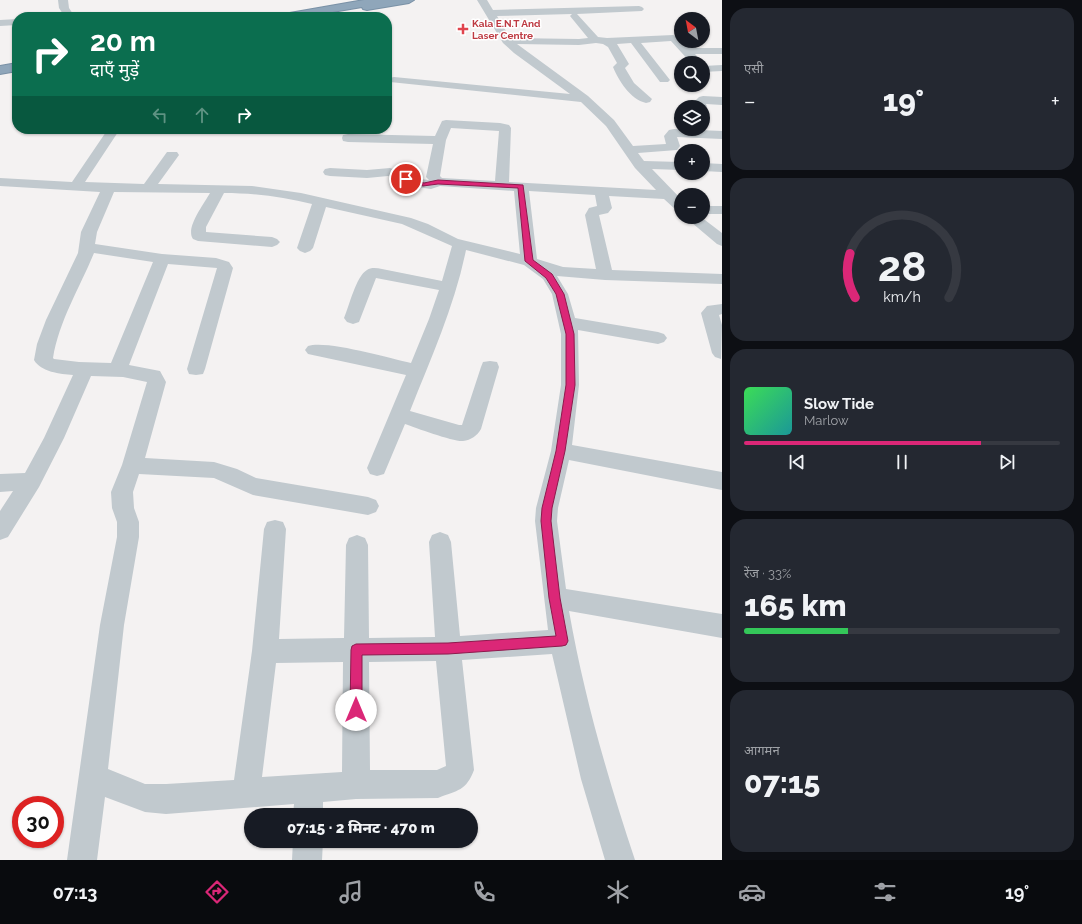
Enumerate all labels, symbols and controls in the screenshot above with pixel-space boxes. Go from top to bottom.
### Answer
north arrow [674,12,710,48]
map controls [674,12,710,224]
place label: Kala E.N.T And Laser Centre [472,18,541,41]
marker: Kala E.N.T And Laser Centre [457,23,469,35]
text: 20 m [90,25,156,58]
icon: right [24,28,76,80]
button: search [674,56,710,92]
text: दाएँ मुड़ें [90,59,139,80]
text: एसी [744,61,763,76]
text: 19° [883,83,924,118]
text: − [744,88,756,114]
text: + [1051,88,1060,114]
button: layers [674,100,710,136]
icon: left [149,104,171,126]
icon: ahead [191,104,213,126]
icon: right [233,104,255,126]
button: + [674,144,710,180]
pin [389,162,423,196]
icon: arrive [395,168,417,190]
button: − [674,188,710,224]
text: 28 [878,241,926,290]
text: km/h [883,288,921,304]
text: Slow Tide [804,395,874,413]
text: Marlow [804,413,849,428]
icon: previous [786,451,808,473]
icon: pause [891,451,913,473]
icon: next [996,451,1018,473]
text: रेंज · 33% [744,566,791,581]
text: 165 km [744,588,847,623]
position arrow [335,689,377,731]
text: आगमन [744,743,780,758]
text: 07:15 [744,765,820,800]
speed limit sign: 30 [12,796,64,848]
text: 07:15 · 2 मिनट · 470 m [287,819,435,837]
icon: directions [203,878,231,906]
icon: music [337,878,365,906]
icon: phone [470,878,498,906]
icon: climate [604,878,632,906]
icon: car [738,878,766,906]
icon: filters [871,878,899,906]
text: 07:13 [53,882,97,903]
text: 19° [1005,882,1029,903]

